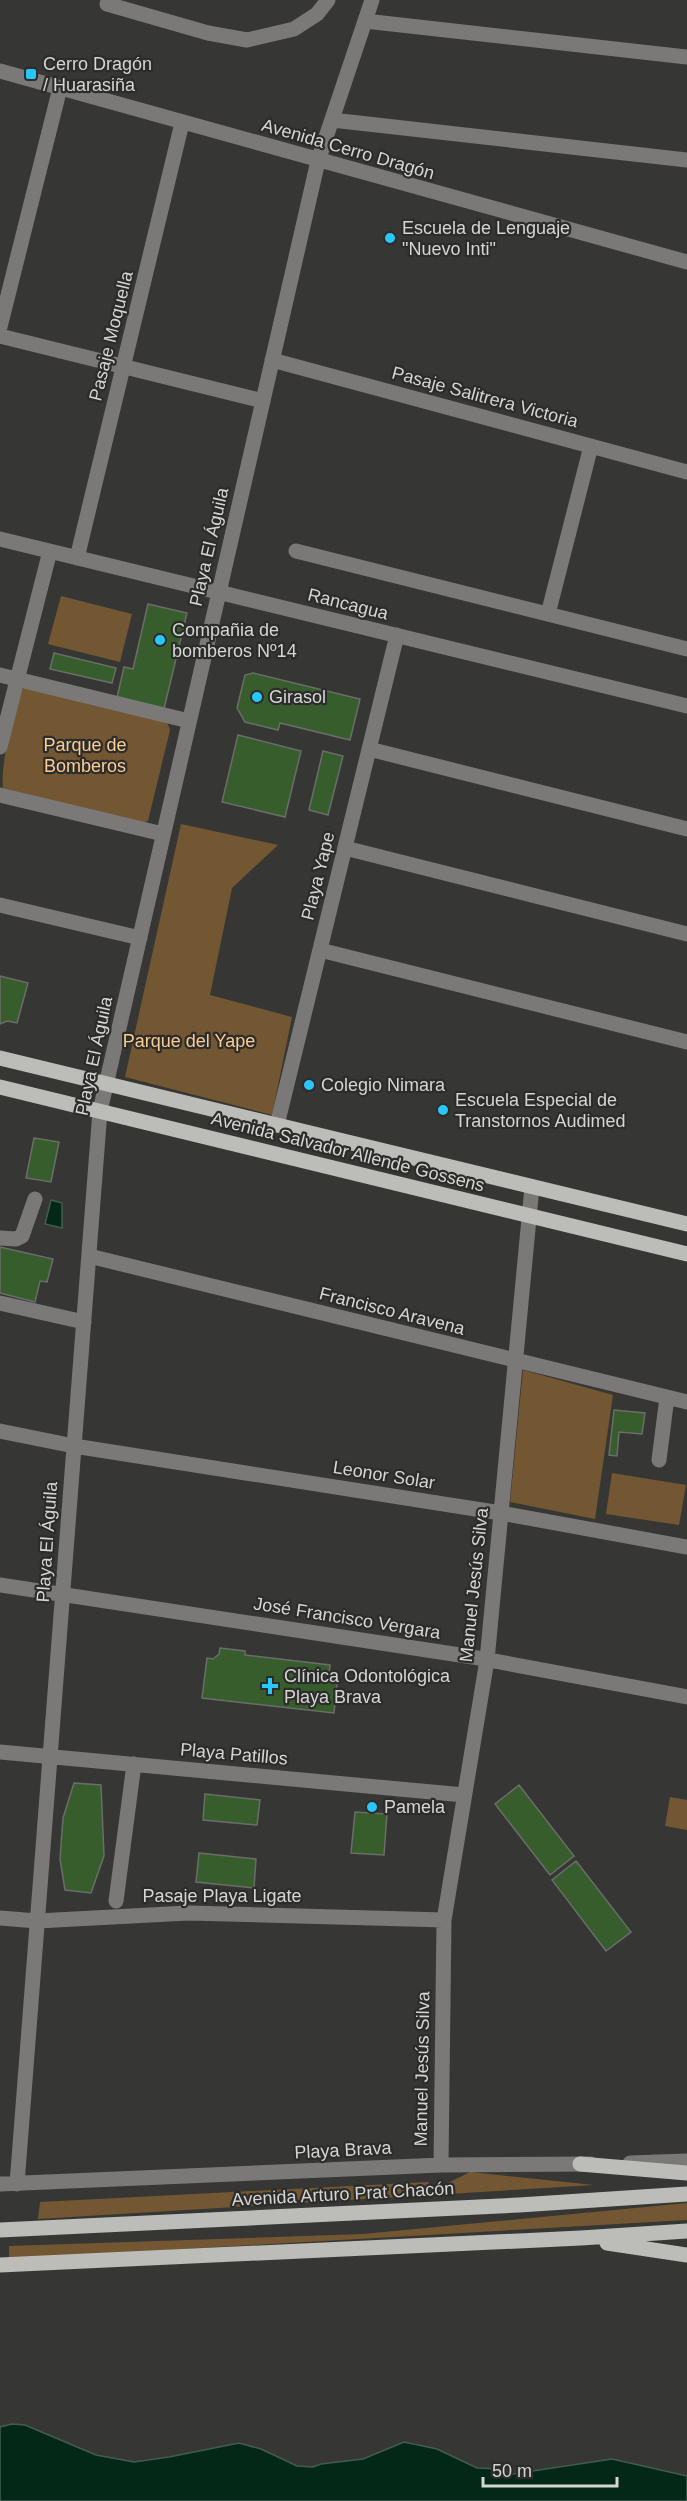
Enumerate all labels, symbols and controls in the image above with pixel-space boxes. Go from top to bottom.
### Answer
place label: Cerro Dragón / Huarasiña [43,54,152,95]
marker: Cerro Dragón / Huarasiña [24,67,38,81]
street label: Avenida Cerro Dragón [259,115,437,183]
place label: Escuela de Lenguaje "Nuevo Inti" [402,218,570,259]
marker: Escuela de Lenguaje "Nuevo Inti" [383,231,397,245]
street label: Pasaje Moquella [85,268,137,403]
street label: Pasaje Salitrera Victoria [390,363,581,432]
street label: Playa El Águila [186,485,233,608]
street label: Rancagua [306,584,391,624]
place label: Compañia de bomberos Nº14 [172,620,297,661]
marker: Compañia de bomberos Nº14 [153,633,167,647]
place label: Girasol [269,687,326,707]
marker: Girasol [250,690,264,704]
park label: Parque de Bomberos [43,735,127,776]
street label: Playa Yape [297,830,339,922]
street label: Playa El Águila [72,994,117,1117]
park label: Parque del Yape [123,1031,255,1051]
place label: Colegio Nimara [321,1075,446,1095]
marker: Colegio Nimara [302,1078,316,1092]
place label: Escuela Especial de Transtornos Audimed [455,1090,625,1131]
marker: Escuela Especial de Transtornos Audimed [436,1103,450,1117]
street label: Avenida Salvador Allende Gossens [209,1108,487,1196]
street label: Francisco Aravena [317,1283,468,1339]
street label: Leonor Solar [332,1457,436,1493]
street label: Playa El Águila [33,1480,61,1603]
street label: Manuel Jesús Silva [456,1506,492,1663]
street label: José Francisco Vergara [252,1593,443,1643]
place label: Clínica Odontológica Playa Brava [284,1666,451,1707]
marker: Clínica Odontológica Playa Brava [261,1677,279,1695]
street label: Playa Patillos [179,1739,289,1769]
place label: Pamela [384,1797,446,1817]
marker: Pamela [365,1800,379,1814]
street label: Pasaje Playa Ligate [142,1886,302,1906]
street label: Manuel Jesús Silva [411,1990,433,2147]
street label: Playa Brava [294,2137,393,2163]
street label: Avenida Arturo Prat Chacón [231,2178,455,2210]
scale bar [483,2450,616,2488]
text: 50 m [492,2461,532,2481]

